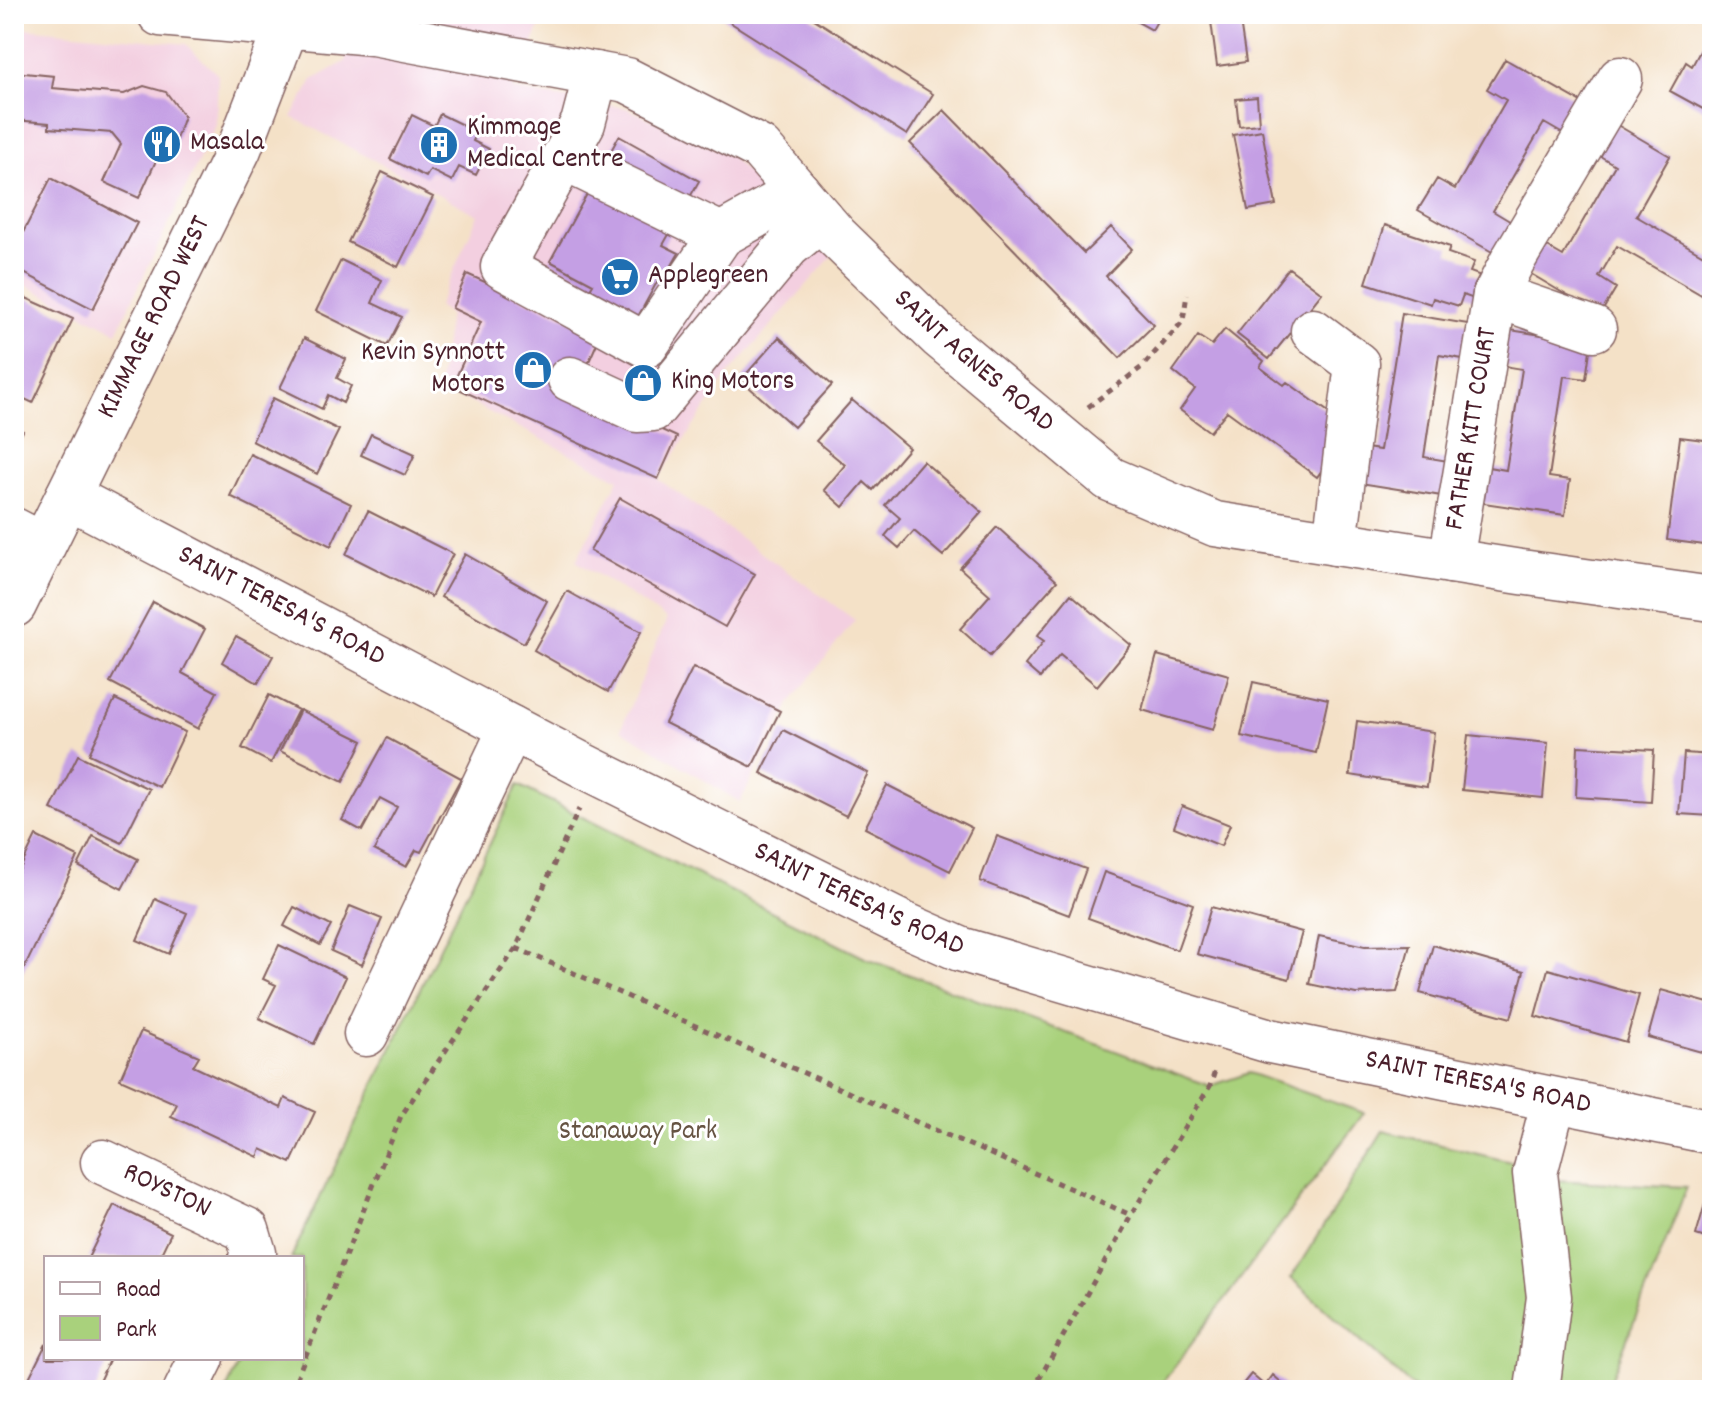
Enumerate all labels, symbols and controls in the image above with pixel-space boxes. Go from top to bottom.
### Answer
place label: Kimmage Medical Centre [467,109,624,181]
restaurant icon: Masala [141,123,183,165]
place label: Masala [190,124,265,164]
building icon: Kimmage Medical Centre [418,124,460,166]
street label: KIMMAGE ROAD WEST [89,210,222,426]
supermarket icon: Applegreen [599,256,641,298]
place label: Applegreen [648,257,768,297]
street label: SAINT AGNES ROAD [883,281,1062,444]
street label: FATHER KITT COURT [1436,324,1509,533]
place label: Kevin Synnott Motors [361,334,505,406]
shop icon: Kevin Synnott Motors [512,349,554,391]
shop icon: King Motors [622,362,664,404]
place label: King Motors [671,363,795,403]
street label: SAINT TERESA'S ROAD [170,536,392,678]
street label: SAINT TERESA'S ROAD [746,833,970,968]
street label: SAINT TERESA'S ROAD [1361,1041,1594,1126]
park label: Stanaway Park [559,1113,717,1153]
street label: ROYSTON [116,1154,217,1230]
legend [44,1256,304,1360]
text: Road [116,1274,161,1308]
text: Park [116,1314,157,1348]

